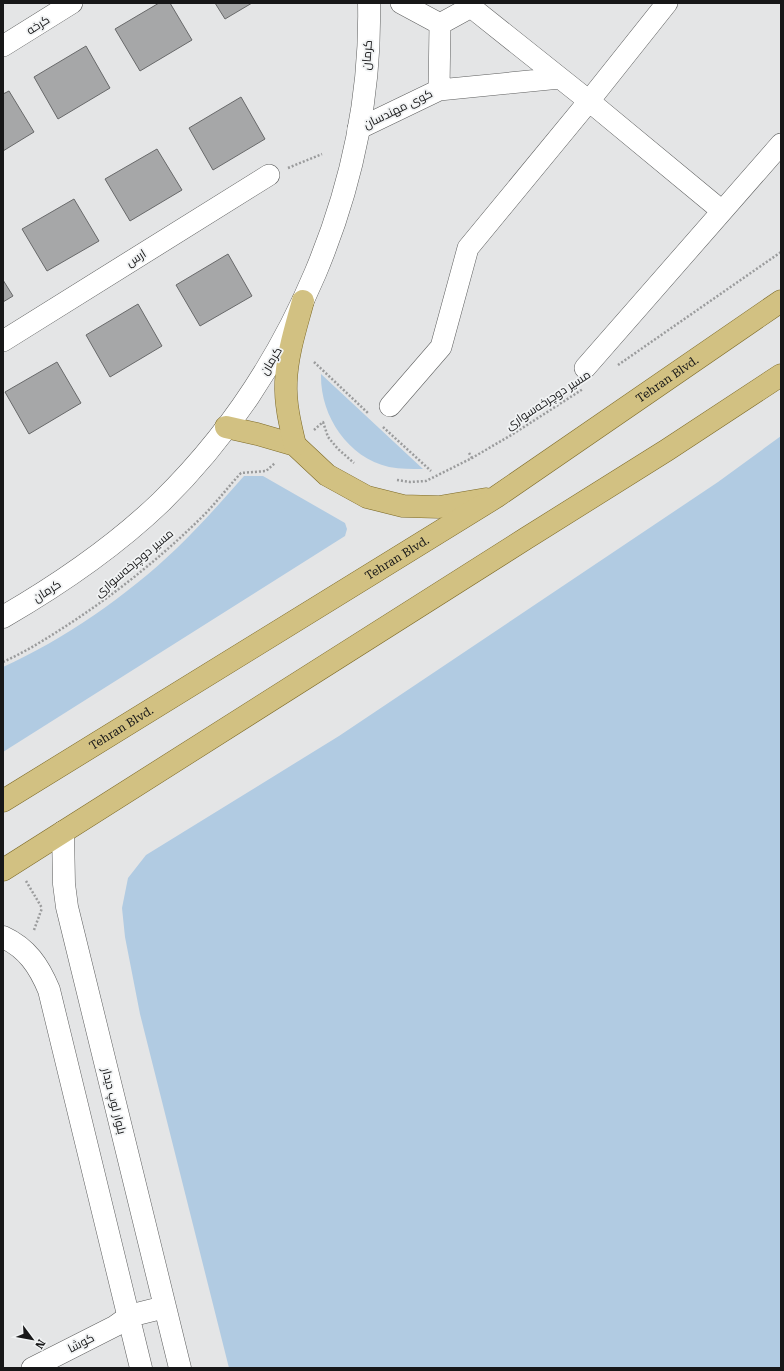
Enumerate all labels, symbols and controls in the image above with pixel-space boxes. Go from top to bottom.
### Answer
street label: کرخه [24,13,52,37]
street label: کرمان [359,39,375,71]
street label: کوی مهندسان [361,86,435,132]
street label: ارس [123,247,149,269]
street label: کرمان [257,344,285,378]
street label: Tehran Blvd. [633,353,701,406]
street label: مسیر دوچرخه‌سواری [503,367,594,434]
street label: مسیر دوچرخه‌سواری [92,526,177,602]
street label: Tehran Blvd. [362,533,432,583]
street label: کرمان [30,577,64,605]
street label: Tehran Blvd. [87,703,156,753]
street label: بلوار لوپ دیدار [97,1065,129,1136]
north arrow [12,1319,52,1359]
street label: کوشا [65,1330,97,1356]
text: N [32,1337,48,1352]

